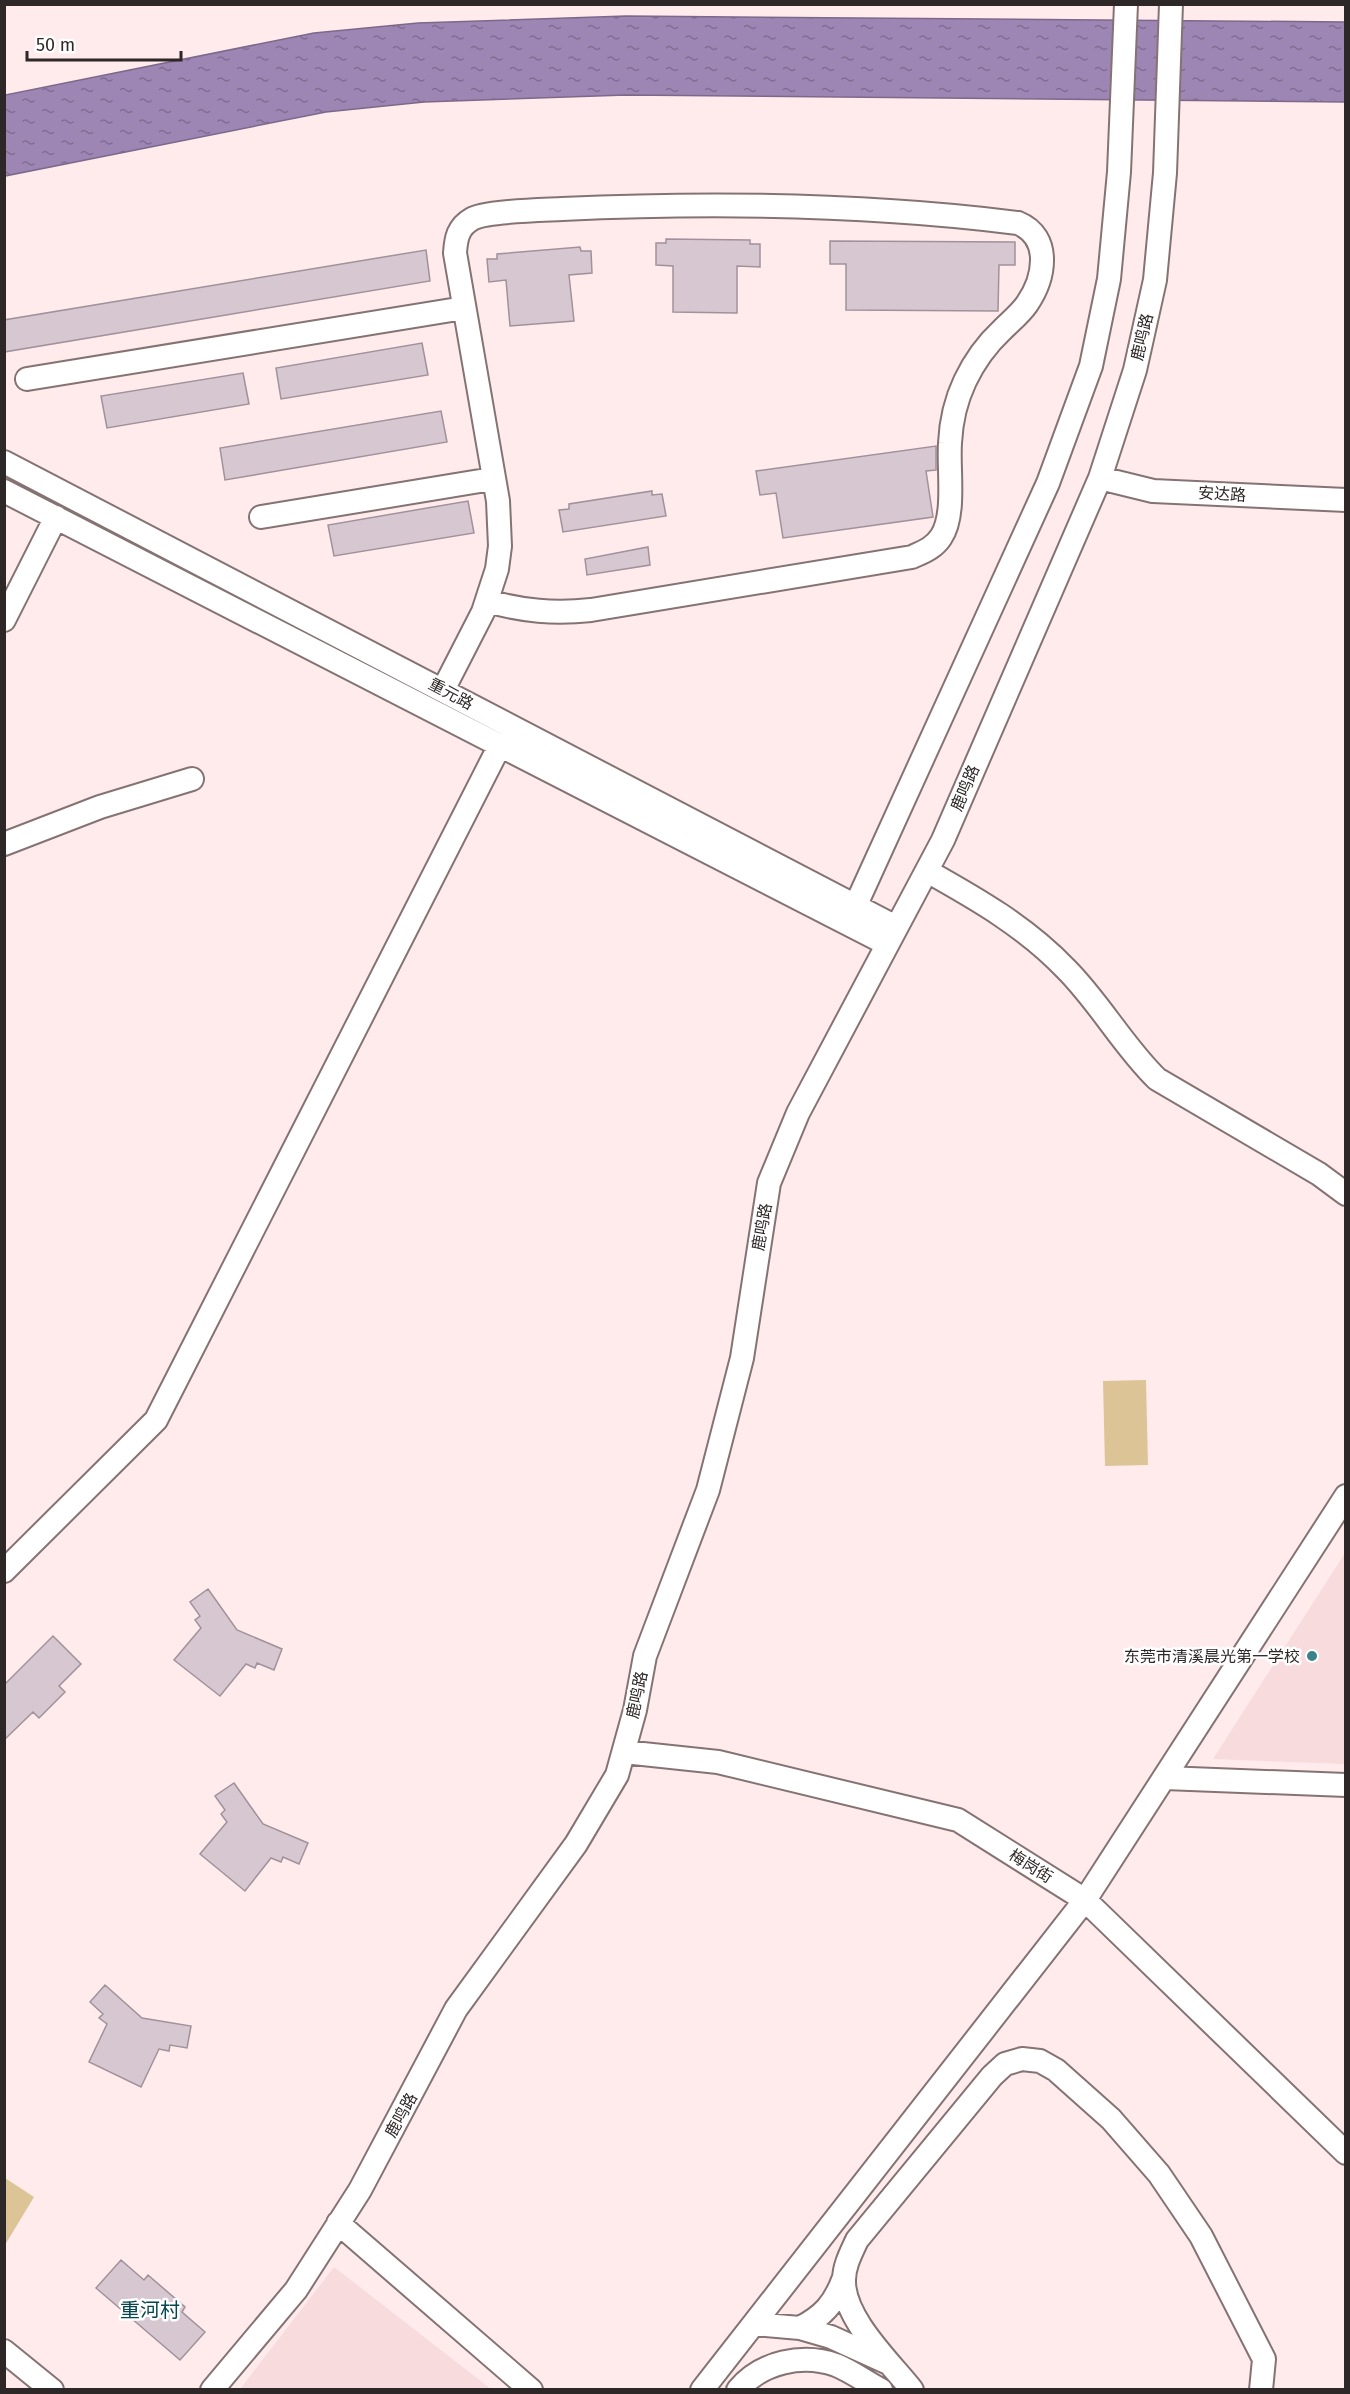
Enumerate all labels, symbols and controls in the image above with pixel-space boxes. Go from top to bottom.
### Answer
scale bar [27,24,182,62]
text: 50 m [36,34,75,56]
street label: 鹿鸣路 [1127,311,1157,363]
street label: 安达路 [1198,483,1246,505]
street label: 重元路 [425,674,477,714]
street label: 鹿鸣路 [947,762,983,814]
street label: 鹿鸣路 [748,1202,776,1252]
place label: 东莞市清溪晨光第一学校 [1124,1647,1300,1666]
marker: 东莞市清溪晨光第一学校 [1305,1649,1319,1663]
street label: 鹿鸣路 [623,1670,651,1720]
street label: 梅岗街 [1006,1845,1056,1887]
street label: 鹿鸣路 [381,2089,421,2141]
district label: 重河村 [120,2298,180,2322]

